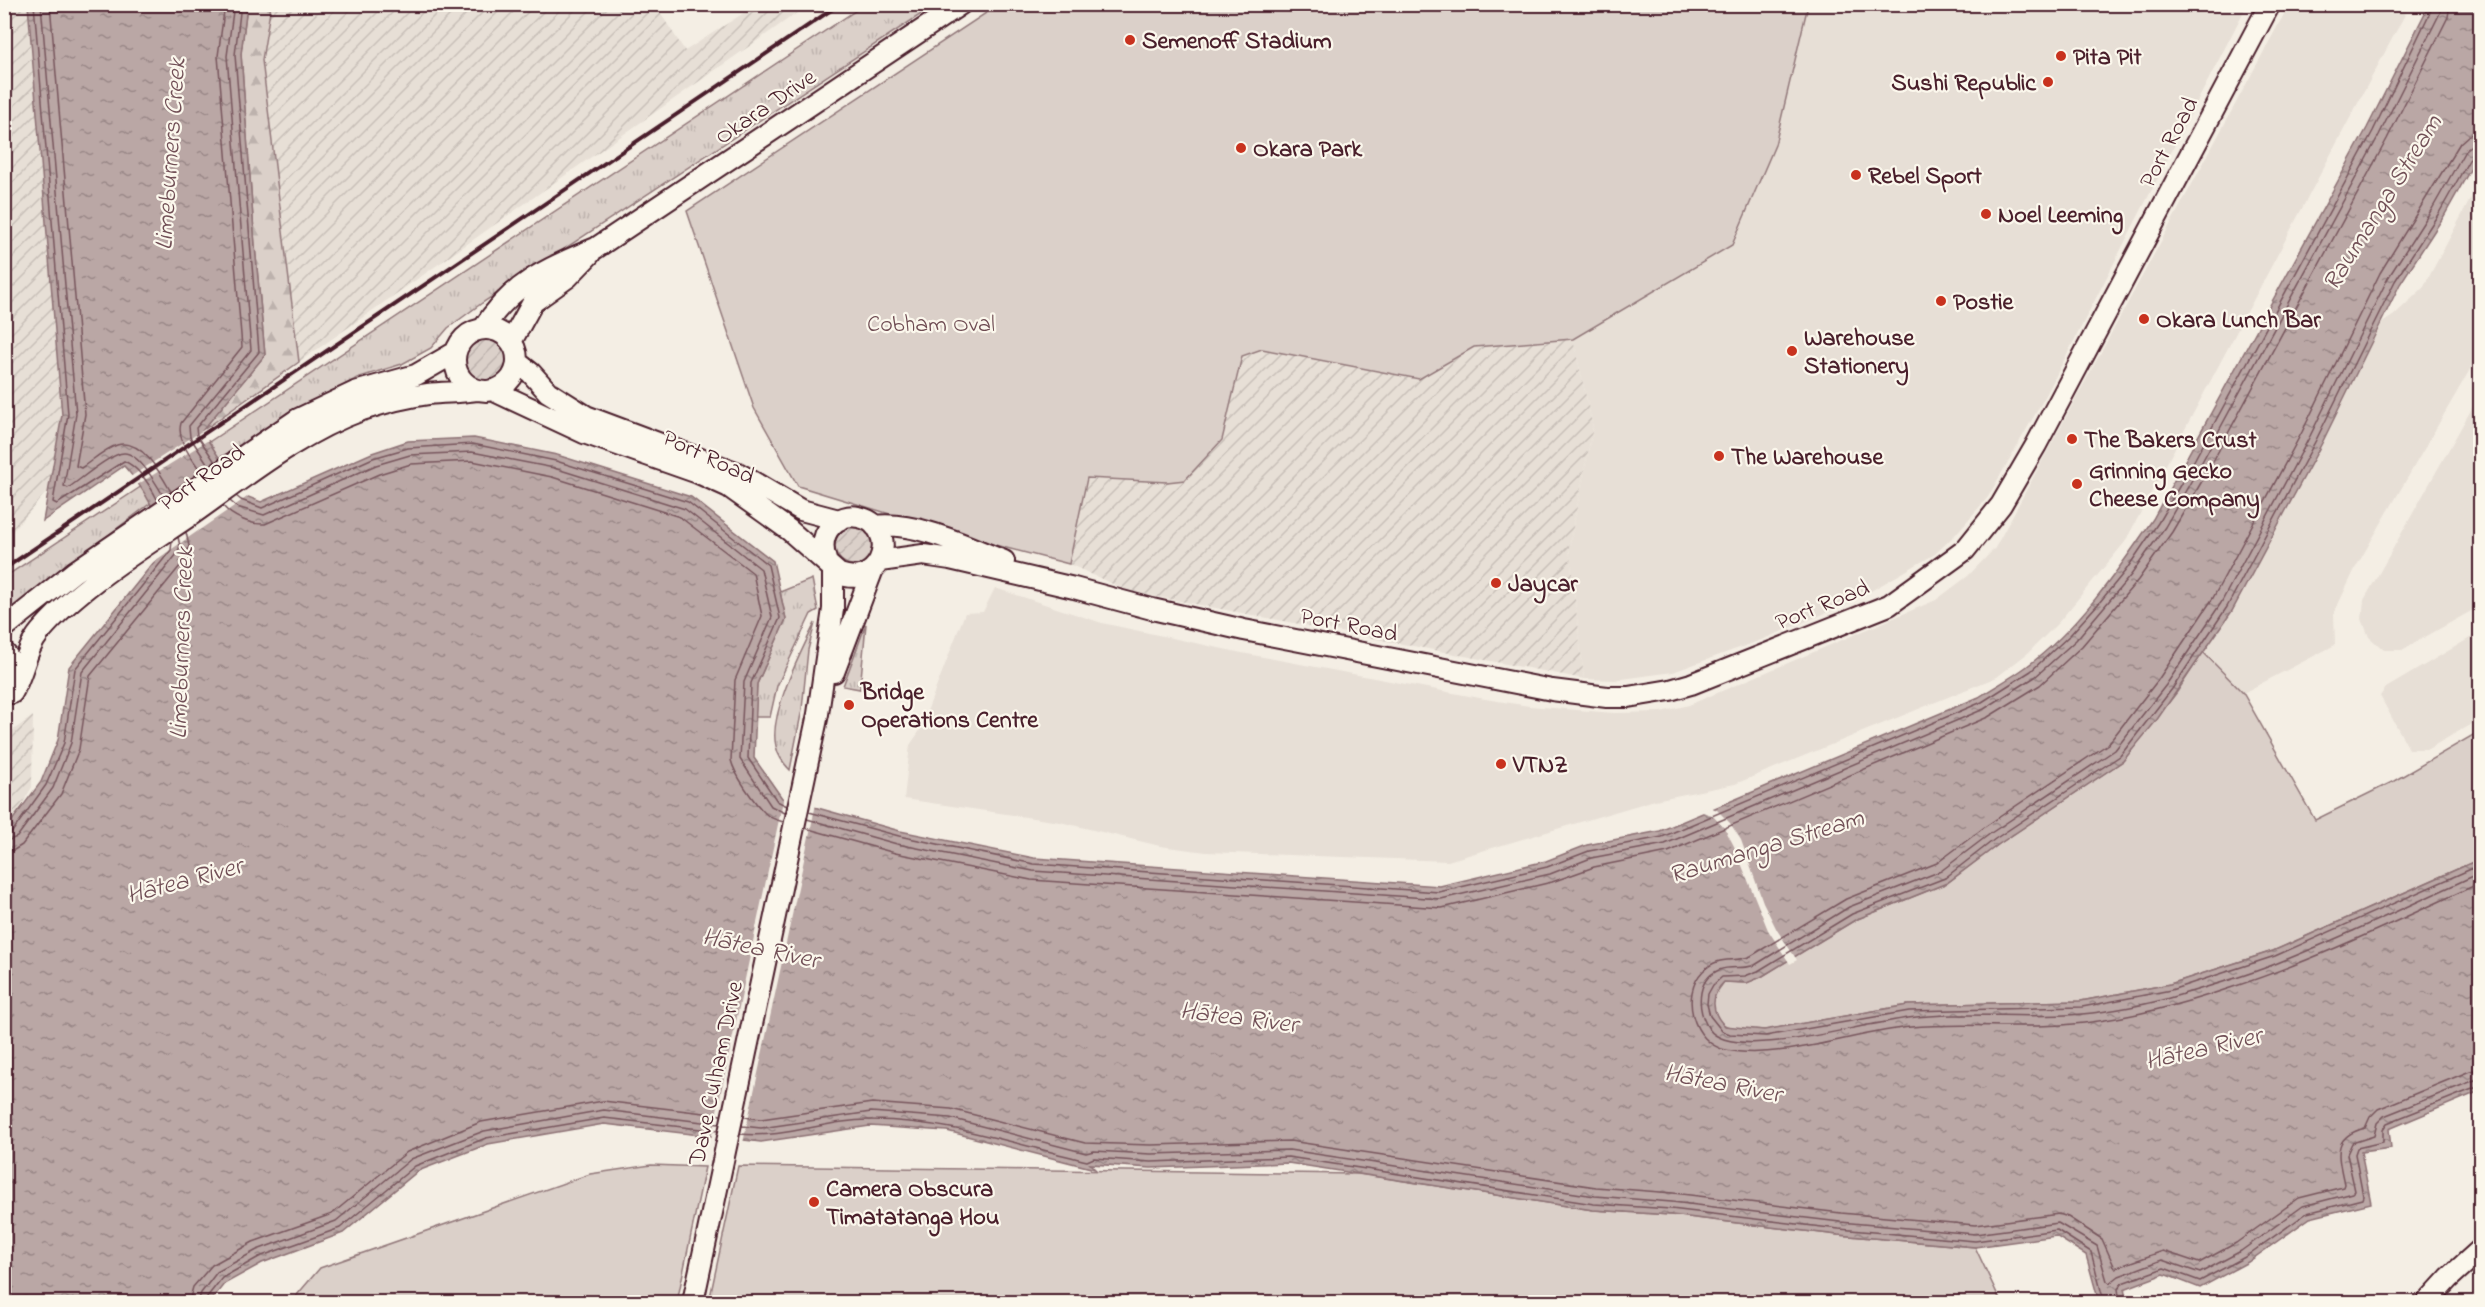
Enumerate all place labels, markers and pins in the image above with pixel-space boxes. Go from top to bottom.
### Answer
place label: Semenoff Stadium [1142,25,1332,60]
marker: Semenoff Stadium [1123,33,1137,47]
place label: Pita Pit [2073,41,2143,76]
marker: Pita Pit [2054,49,2068,63]
place label: Sushi Republic [1891,67,2037,102]
marker: Sushi Republic [2041,75,2055,89]
place label: Okara Park [1253,133,1362,168]
marker: Okara Park [1234,141,1248,155]
place label: Rebel Sport [1868,160,1983,195]
marker: Rebel Sport [1849,168,1863,182]
place label: Noel Leeming [1998,199,2124,235]
marker: Noel Leeming [1979,207,1993,221]
place label: Postie [1953,286,2015,321]
marker: Postie [1934,294,1948,308]
place label: Okara Lunch Bar [2156,304,2321,339]
marker: Okara Lunch Bar [2137,312,2151,326]
place label: Warehouse Stationery [1804,322,1916,386]
marker: Warehouse Stationery [1785,344,1799,358]
place label: The Bakers Crust [2084,424,2257,459]
marker: The Bakers Crust [2065,432,2079,446]
place label: The Warehouse [1731,441,1884,476]
marker: The Warehouse [1712,449,1726,463]
place label: Grinning Gecko Cheese Company [2089,455,2260,519]
marker: Grinning Gecko Cheese Company [2070,477,2084,491]
place label: Jaycar [1508,568,1578,604]
marker: Jaycar [1489,576,1503,590]
place label: Bridge Operations Centre [860,676,1039,739]
marker: Bridge Operations Centre [842,698,856,712]
place label: VTNZ [1512,749,1568,784]
marker: VTNZ [1494,757,1508,771]
place label: Camera Obscura Timatatanga Hou [826,1173,1000,1237]
marker: Camera Obscura Timatatanga Hou [807,1195,821,1209]

